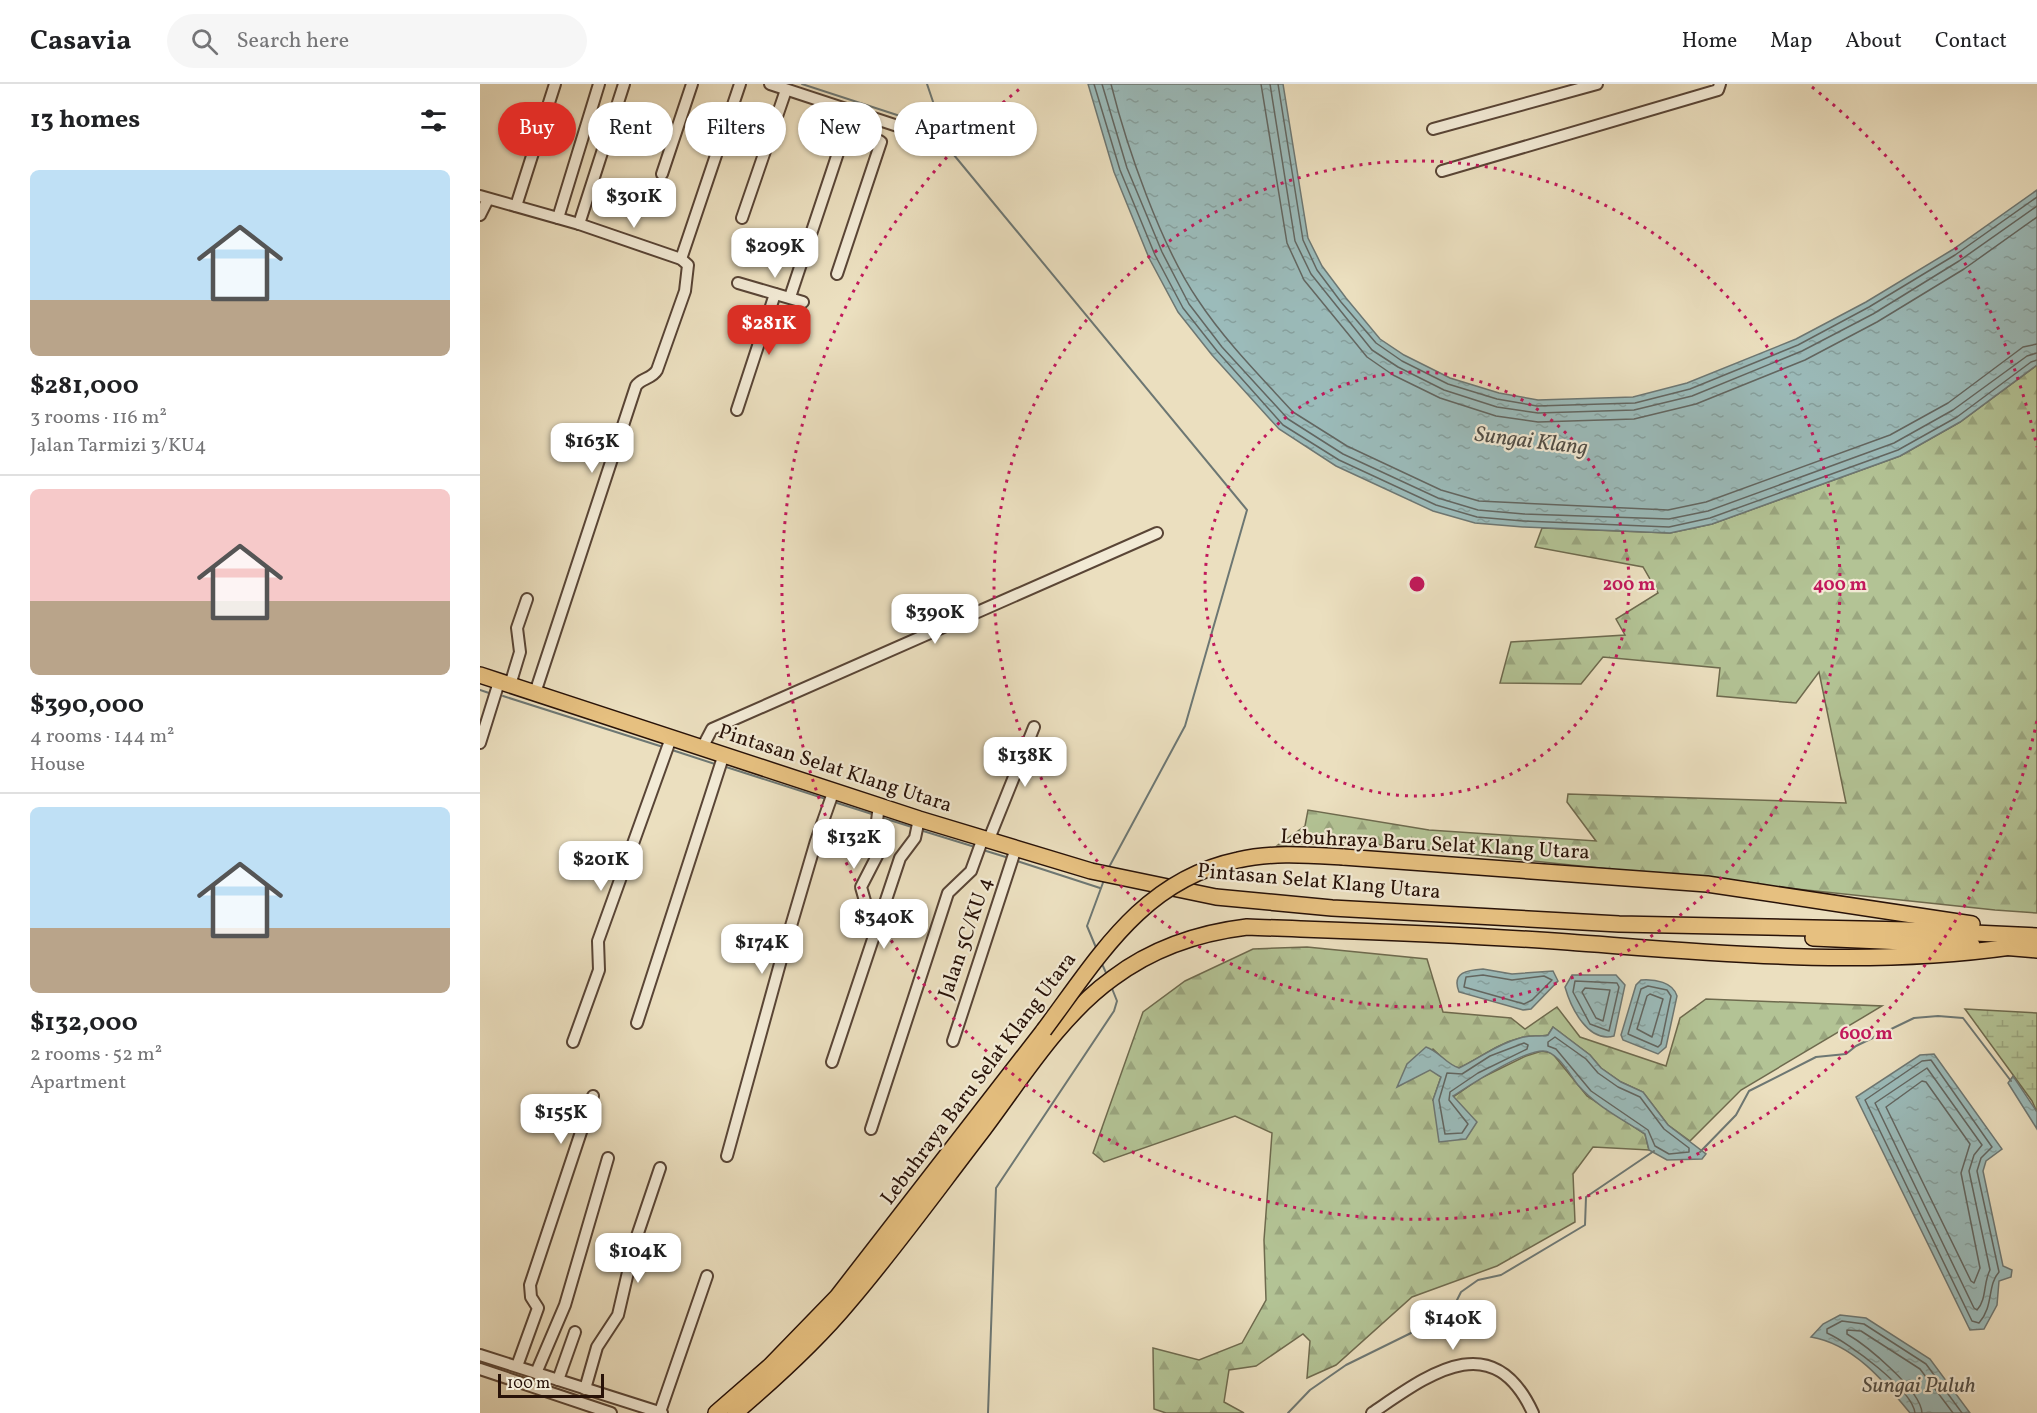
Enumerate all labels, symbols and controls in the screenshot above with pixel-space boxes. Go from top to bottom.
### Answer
search box [167,14,587,68]
text: Casavia [30,22,131,61]
icon: search [188,25,221,58]
text: Search here [236,26,349,57]
text: Home [1682,27,1737,56]
text: Map [1770,27,1812,56]
text: About [1845,27,1902,56]
text: Contact [1935,27,2007,56]
text: 13 homes [30,102,140,138]
chip: Buy [498,102,576,156]
chip: Rent [588,102,673,156]
chip: Filters [685,102,786,156]
chip: New [798,102,882,156]
chip: Apartment [894,102,1037,156]
icon: filters [417,104,450,137]
pin: $301K [592,178,676,229]
text: $301K [606,183,662,211]
icon: home [186,209,294,317]
pin: $209K [733,228,817,279]
text: $209K [745,233,805,261]
pin: $281K [727,305,811,356]
text: $281K [742,310,796,338]
text: $281,000 [30,368,139,404]
text: 3 rooms · 116 m² [30,404,167,432]
water label: Sungai Klang [1473,420,1589,464]
pin: $163K [550,423,634,474]
text: $163K [565,428,619,456]
text: Jalan Tarmizi 3/KU4 [30,432,206,460]
icon: home [186,528,294,636]
text: 200 m [1603,573,1655,598]
text: 400 m [1813,573,1867,598]
centre of rings [1407,574,1427,594]
pin: $390K [893,594,977,645]
text: $390K [905,599,965,627]
text: $390,000 [30,687,144,723]
street label: Pintasan Selat Klang Utara [714,717,956,821]
text: 4 rooms · 144 m² [30,723,175,751]
pin: $138K [983,737,1067,788]
text: $138K [998,742,1052,770]
text: House [30,751,85,779]
pin: $132K [812,819,896,870]
street label: Lebuhraya Baru Selat Klang Utara [1280,822,1590,868]
text: $132K [827,824,881,852]
pin: $201K [559,841,643,892]
icon: home [186,846,294,954]
text: $201K [573,846,629,874]
street label: Pintasan Selat Klang Utara [1196,857,1442,907]
street label: Jalan 5C/KU 4 [932,873,1000,1003]
pin: $340K [842,899,926,950]
text: $340K [854,904,914,932]
pin: $174K [720,924,804,975]
text: $174K [735,929,789,957]
street label: Lebuhraya Baru Selat Klang Utara [874,947,1084,1211]
text: $132,000 [30,1005,138,1041]
text: 600 m [1839,1022,1893,1047]
text: 2 rooms · 52 m² [30,1041,162,1069]
text: Apartment [30,1069,126,1097]
pin: $155K [519,1094,603,1145]
text: $155K [535,1099,587,1127]
pin: $104K [596,1233,680,1284]
text: $104K [609,1238,667,1266]
pin: $140K [1411,1300,1495,1351]
text: $140K [1424,1305,1482,1333]
scale bar [498,1371,604,1398]
water label: Sungai Puluh [1862,1371,1976,1402]
text: 100 m [507,1373,550,1395]

